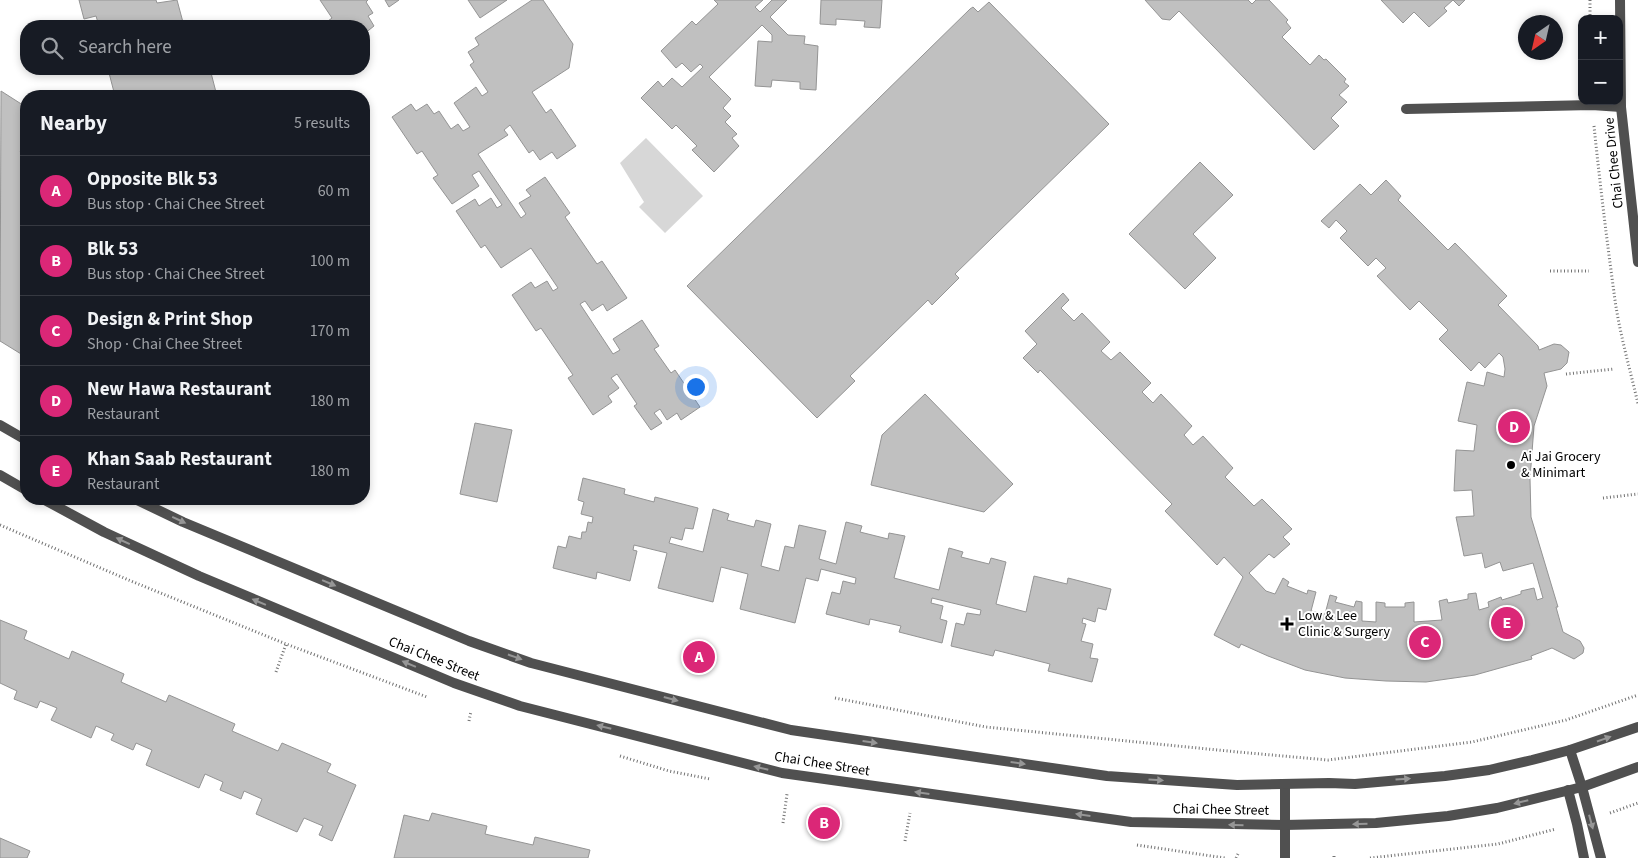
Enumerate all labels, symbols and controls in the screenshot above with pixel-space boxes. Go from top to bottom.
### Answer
north arrow [1518,15,1563,60]
map controls [1578,15,1623,105]
button: + [1578,15,1623,60]
search box [20,20,370,75]
icon: search [38,34,66,62]
text: Search here [78,34,172,61]
button: − [1578,60,1623,105]
text: Nearby [40,108,107,138]
text: 5 results [294,112,350,134]
street label: Chai Chee Drive [1599,116,1629,210]
text: Opposite Blk 53 [87,166,218,193]
text: A [51,180,61,202]
text: 60 m [318,180,350,202]
text: Bus stop · Chai Chee Street [87,193,265,215]
text: Blk 53 [87,236,138,263]
text: B [51,250,61,272]
text: 100 m [310,250,350,272]
text: Bus stop · Chai Chee Street [87,263,265,285]
text: Design & Print Shop [87,306,253,333]
text: C [51,320,61,342]
text: 170 m [310,320,350,342]
text: Shop · Chai Chee Street [87,333,242,355]
your location [683,374,709,400]
text: New Hawa Restaurant [87,376,271,403]
text: D [51,390,61,412]
text: 180 m [310,390,350,412]
text: Restaurant [87,403,160,425]
pin: D [1498,408,1530,446]
text: Khan Saab Restaurant [87,446,272,473]
place label: Ai Jai Grocery & Minimart [1521,447,1601,483]
marker: Ai Jai Grocery & Minimart [1505,459,1517,471]
text: E [52,460,60,482]
text: 180 m [310,460,350,482]
text: Restaurant [87,473,160,495]
one-way arrow [172,517,186,525]
one-way arrow [116,537,130,545]
one-way arrow [322,579,337,587]
one-way arrow [252,597,266,605]
pin: E [1491,604,1523,642]
place label: Low & Lee Clinic & Surgery [1298,606,1390,642]
marker: Low & Lee Clinic & Surgery [1280,617,1294,631]
pin: C [1409,623,1441,661]
street label: Chai Chee Street [386,632,483,686]
pin: A [683,638,715,676]
one-way arrow [507,654,522,661]
one-way arrow [401,660,416,668]
one-way arrow [664,696,679,704]
one-way arrow [596,723,611,731]
one-way arrow [1597,735,1612,743]
one-way arrow [863,738,879,746]
street label: Chai Chee Street [773,747,871,781]
one-way arrow [1011,760,1027,768]
one-way arrow [754,764,769,772]
one-way arrow [1396,775,1412,783]
one-way arrow [1148,776,1164,784]
one-way arrow [913,789,929,797]
one-way arrow [1513,798,1528,806]
street label: Chai Chee Street [1173,799,1270,821]
pin: B [808,804,840,842]
one-way arrow [1074,811,1090,819]
one-way arrow [1588,815,1596,830]
one-way arrow [1227,820,1243,828]
one-way arrow [1352,820,1368,828]

